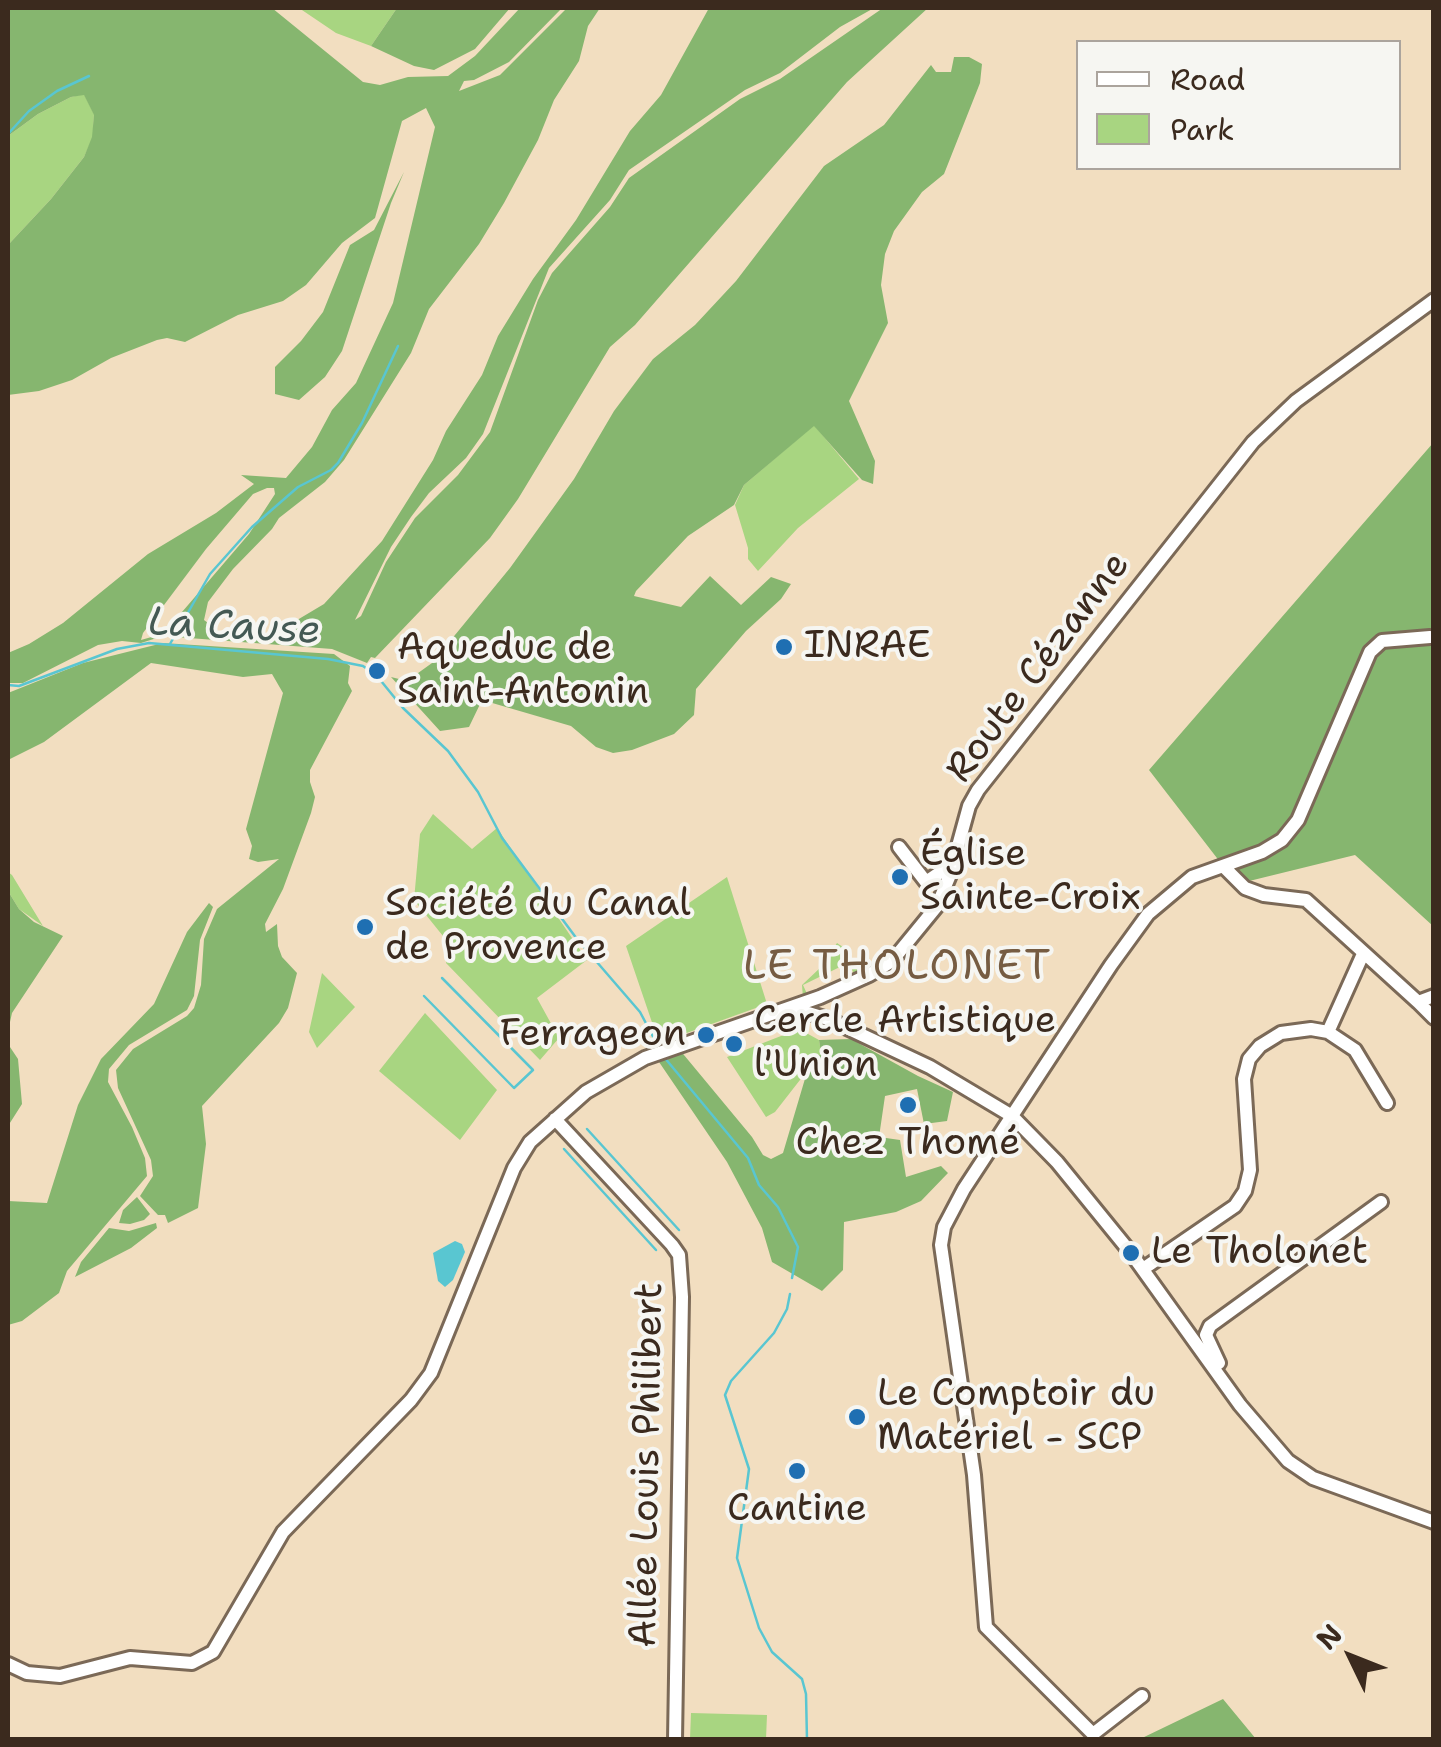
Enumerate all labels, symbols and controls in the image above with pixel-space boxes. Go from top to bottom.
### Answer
legend [1076,40,1401,170]
text: Road [1170,59,1245,100]
text: Park [1170,109,1234,150]
street label: Route Cézanne [938,544,1140,792]
water label: La Cause [146,600,322,656]
place label: INRAE [804,624,931,670]
place label: Aqueduc de Saint-Antonin [397,626,649,716]
marker: INRAE [773,636,795,658]
marker: Aqueduc de Saint-Antonin [366,660,388,682]
place label: Église Sainte-Croix [920,832,1141,922]
marker: Église Sainte-Croix [889,866,911,888]
place label: Société du Canal de Provence [385,882,691,972]
marker: Société du Canal de Provence [354,916,376,938]
district label: LE THOLONET [743,943,1053,993]
place label: Cercle Artistique l'Union [754,999,1056,1088]
place label: Ferrageon [500,1012,686,1058]
marker: Ferrageon [695,1024,717,1046]
marker: Cercle Artistique l'Union [723,1033,745,1055]
marker: Chez Thomé [897,1094,919,1116]
place label: Chez Thomé [796,1121,1020,1167]
place label: Le Tholonet [1151,1230,1368,1276]
marker: Le Tholonet [1120,1242,1142,1264]
street label: Allée Louis Philibert [622,1282,674,1648]
place label: Le Comptoir du Matériel - SCP [877,1372,1155,1462]
marker: Le Comptoir du Matériel - SCP [846,1406,868,1428]
marker: Cantine [786,1460,808,1482]
place label: Cantine [727,1487,867,1533]
north arrow [1301,1607,1401,1707]
text: N [1308,1615,1351,1658]

